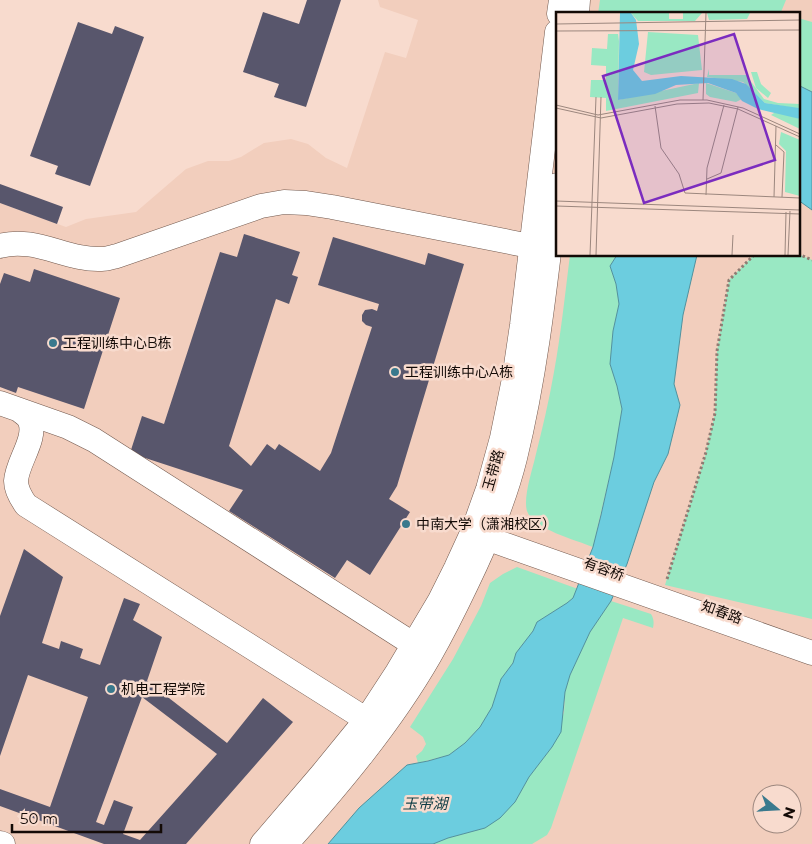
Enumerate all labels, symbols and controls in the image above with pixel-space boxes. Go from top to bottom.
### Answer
inset map [556,12,800,256]
place label: 工程训练中心B栋 [63,334,172,352]
marker: 工程训练中心B栋 [47,337,59,349]
place label: 工程训练中心A栋 [405,363,513,381]
marker: 工程训练中心A栋 [389,366,401,378]
street label: 玉带路 [479,447,507,493]
place label: 中南大学（潇湘校区） [416,515,556,533]
marker: 中南大学（潇湘校区） [400,518,412,530]
street label: 有容桥 [581,553,627,585]
street label: 知春路 [699,596,745,628]
place label: 机电工程学院 [121,680,205,698]
marker: 机电工程学院 [105,683,117,695]
north arrow [752,784,802,834]
water label: 玉带湖 [402,794,449,813]
scale bar [12,802,161,834]
text: N [779,805,800,821]
text: 50 m [20,809,58,828]

